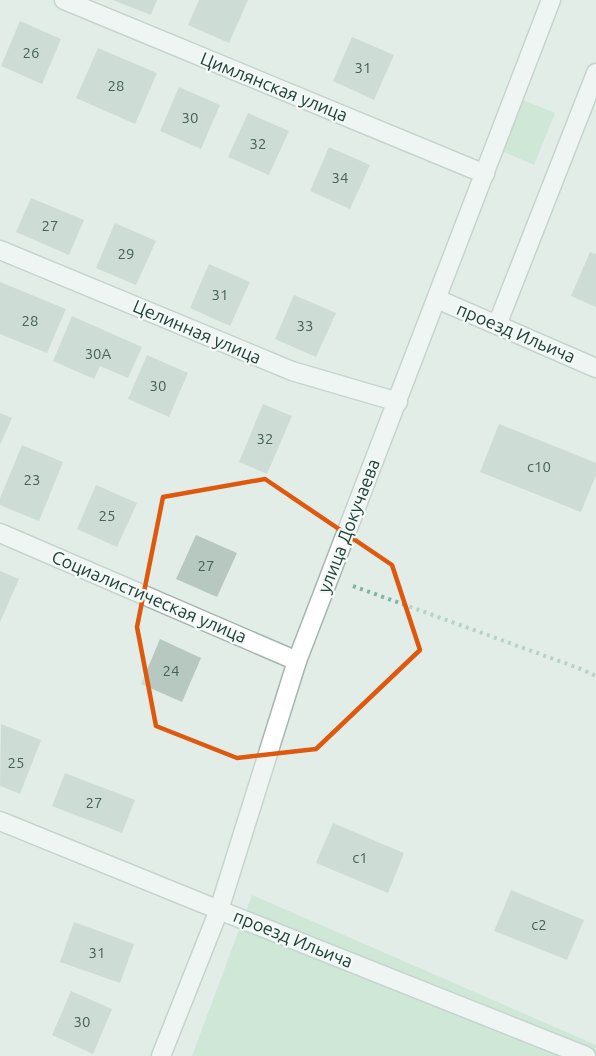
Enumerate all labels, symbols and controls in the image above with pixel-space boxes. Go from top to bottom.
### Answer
house number: 26 [23,44,39,61]
street label: Цимлянская улица [198,47,351,125]
house number: 31 [355,59,371,76]
house number: 28 [108,77,124,94]
house number: 30 [182,109,198,126]
house number: 32 [250,135,266,152]
house number: 34 [332,169,348,186]
house number: 27 [42,217,58,234]
house number: 29 [118,245,134,262]
house number: 31 [212,286,228,303]
street label: Целинная улица [130,295,264,367]
street label: проезд Ильича [454,298,579,366]
house number: 28 [22,312,38,329]
house number: 33 [297,317,313,334]
house number: 30А [85,345,112,362]
house number: 30 [150,377,166,394]
house number: 32 [257,430,273,447]
street label: улица Докучаева [313,456,383,596]
house number: с10 [527,458,551,475]
house number: 23 [24,471,40,488]
house number: 25 [99,507,115,524]
street label: Социалистическая улица [49,546,250,646]
house number: 27 [198,557,214,574]
house number: 24 [163,662,179,679]
house number: 25 [8,754,24,771]
house number: 27 [86,794,102,811]
house number: с1 [352,849,368,866]
street label: проезд Ильича [231,905,356,971]
house number: с2 [531,916,547,933]
house number: 31 [89,944,105,961]
house number: 30 [74,1013,90,1030]

